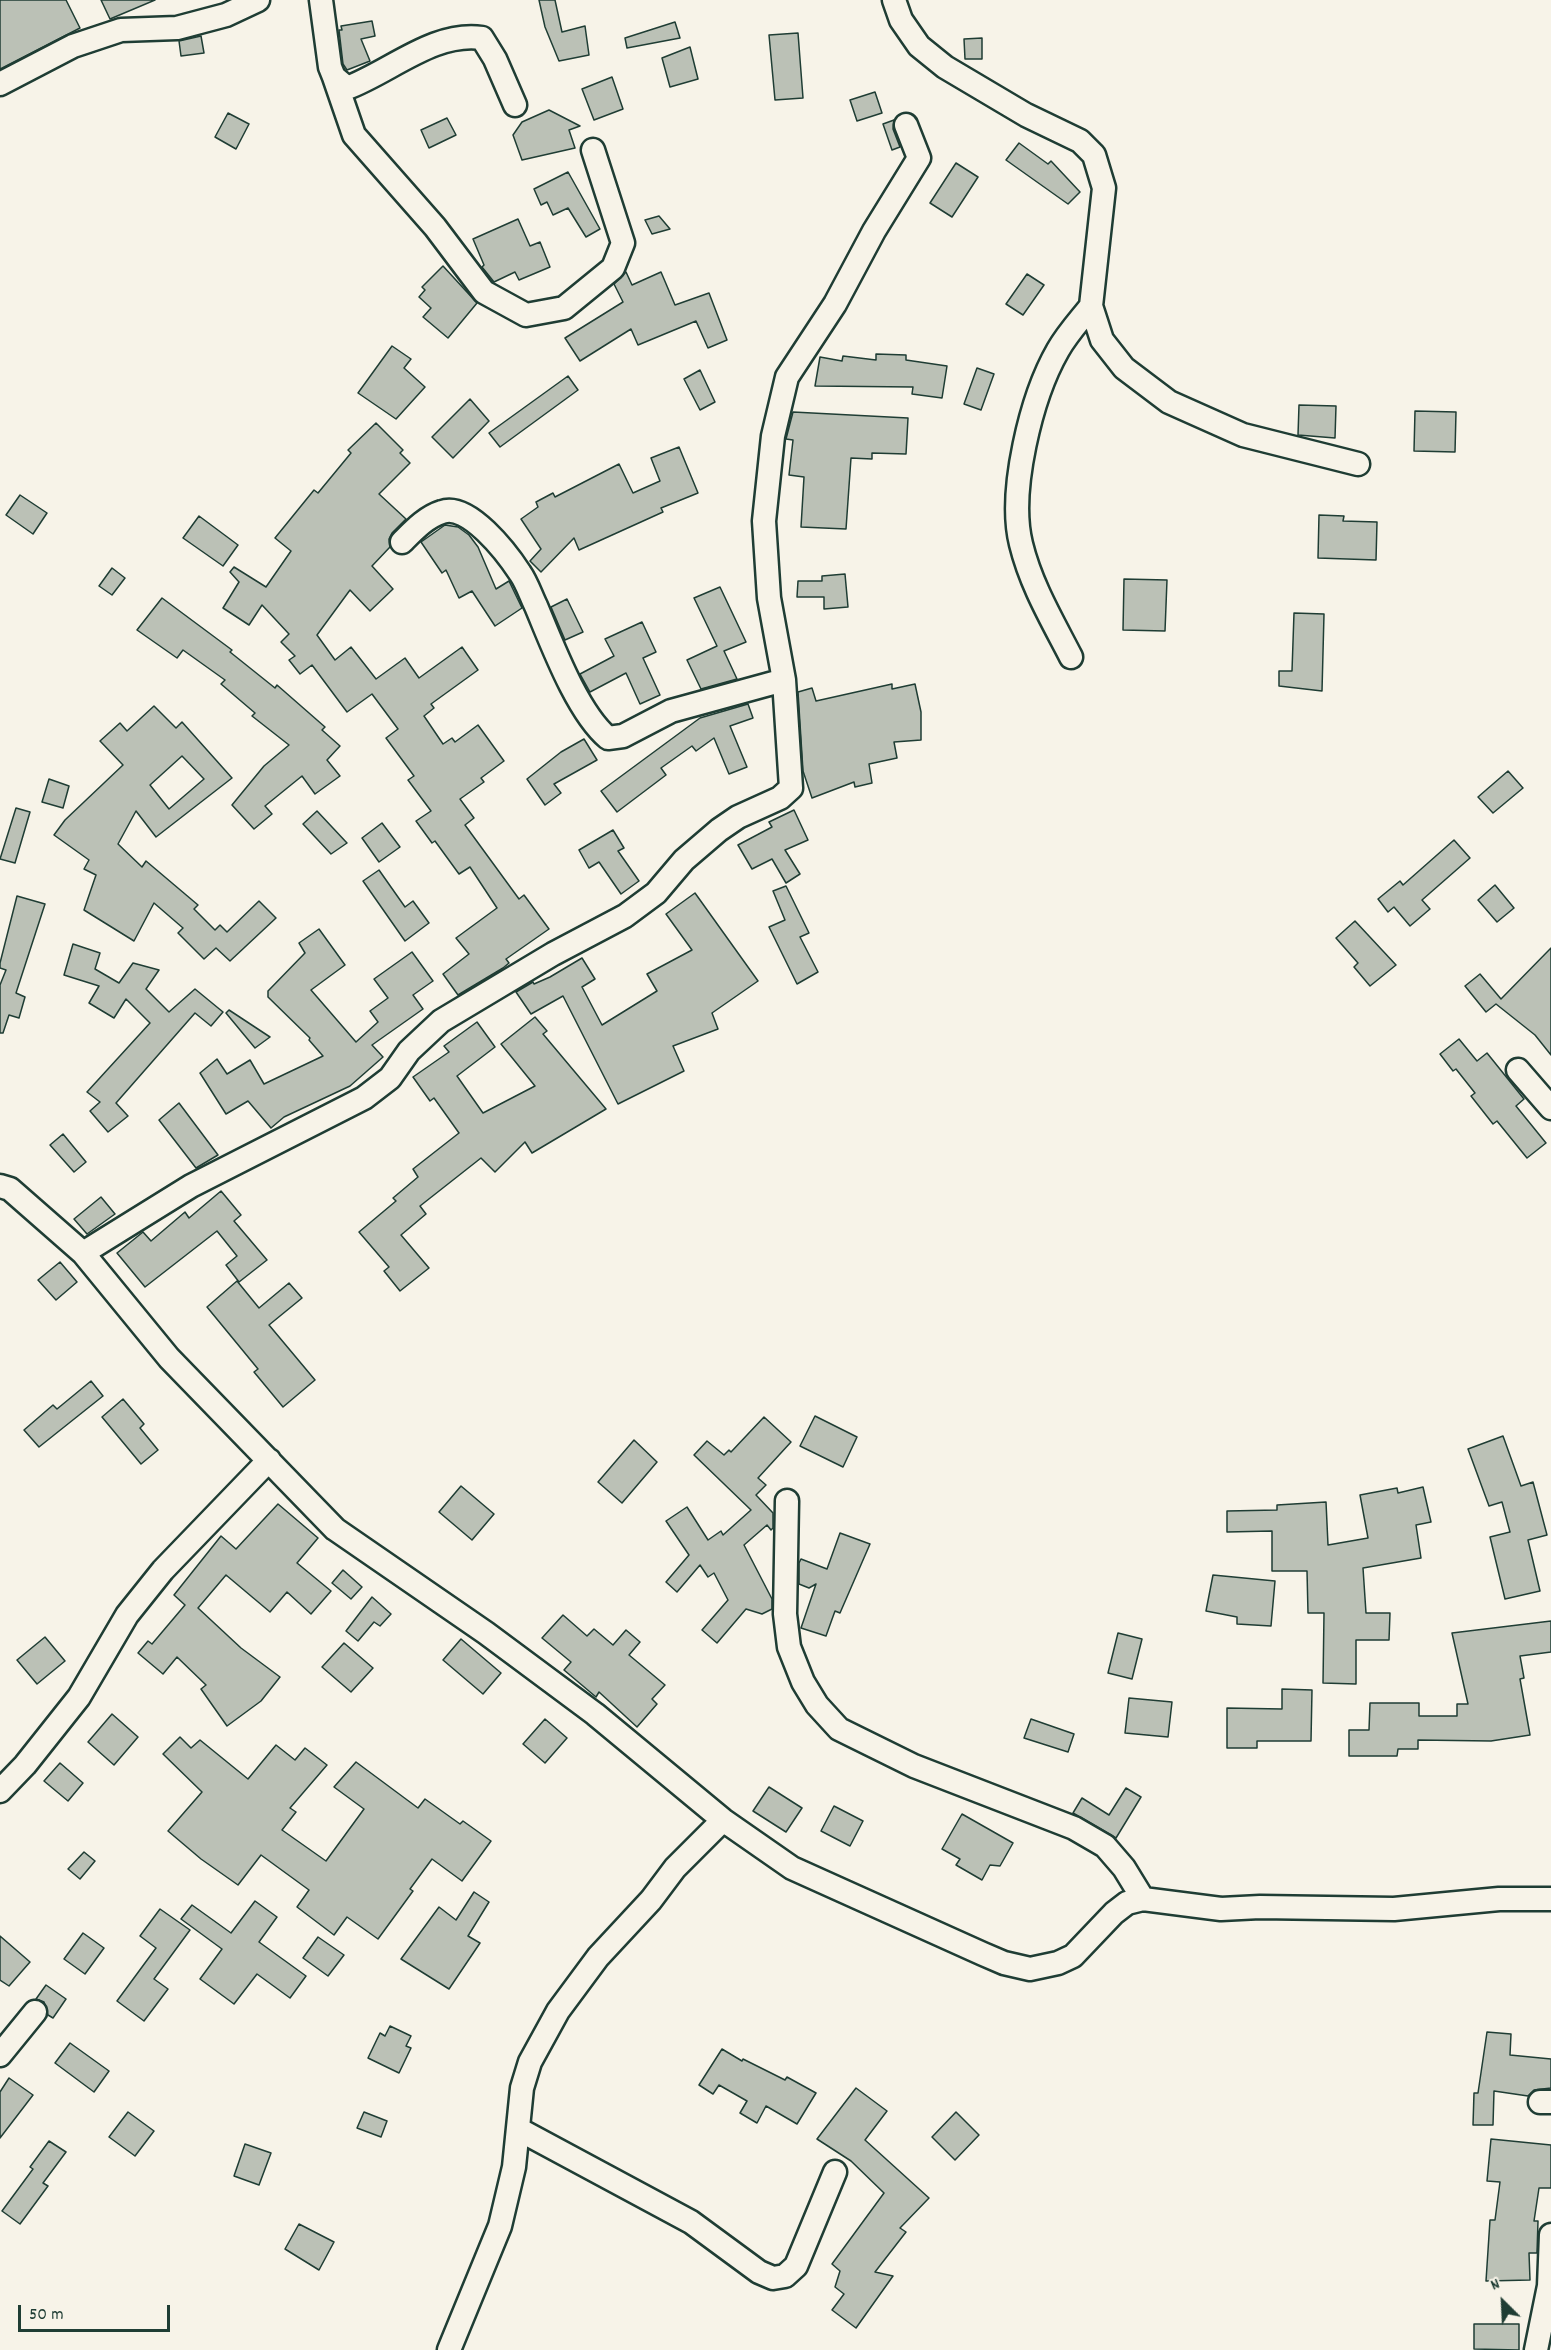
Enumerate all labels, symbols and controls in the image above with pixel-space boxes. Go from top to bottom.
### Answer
north arrow [1473,2272,1533,2332]
text: N [1487,2273,1504,2297]
scale bar [21,2293,172,2331]
text: 50 m [29,2303,64,2328]

